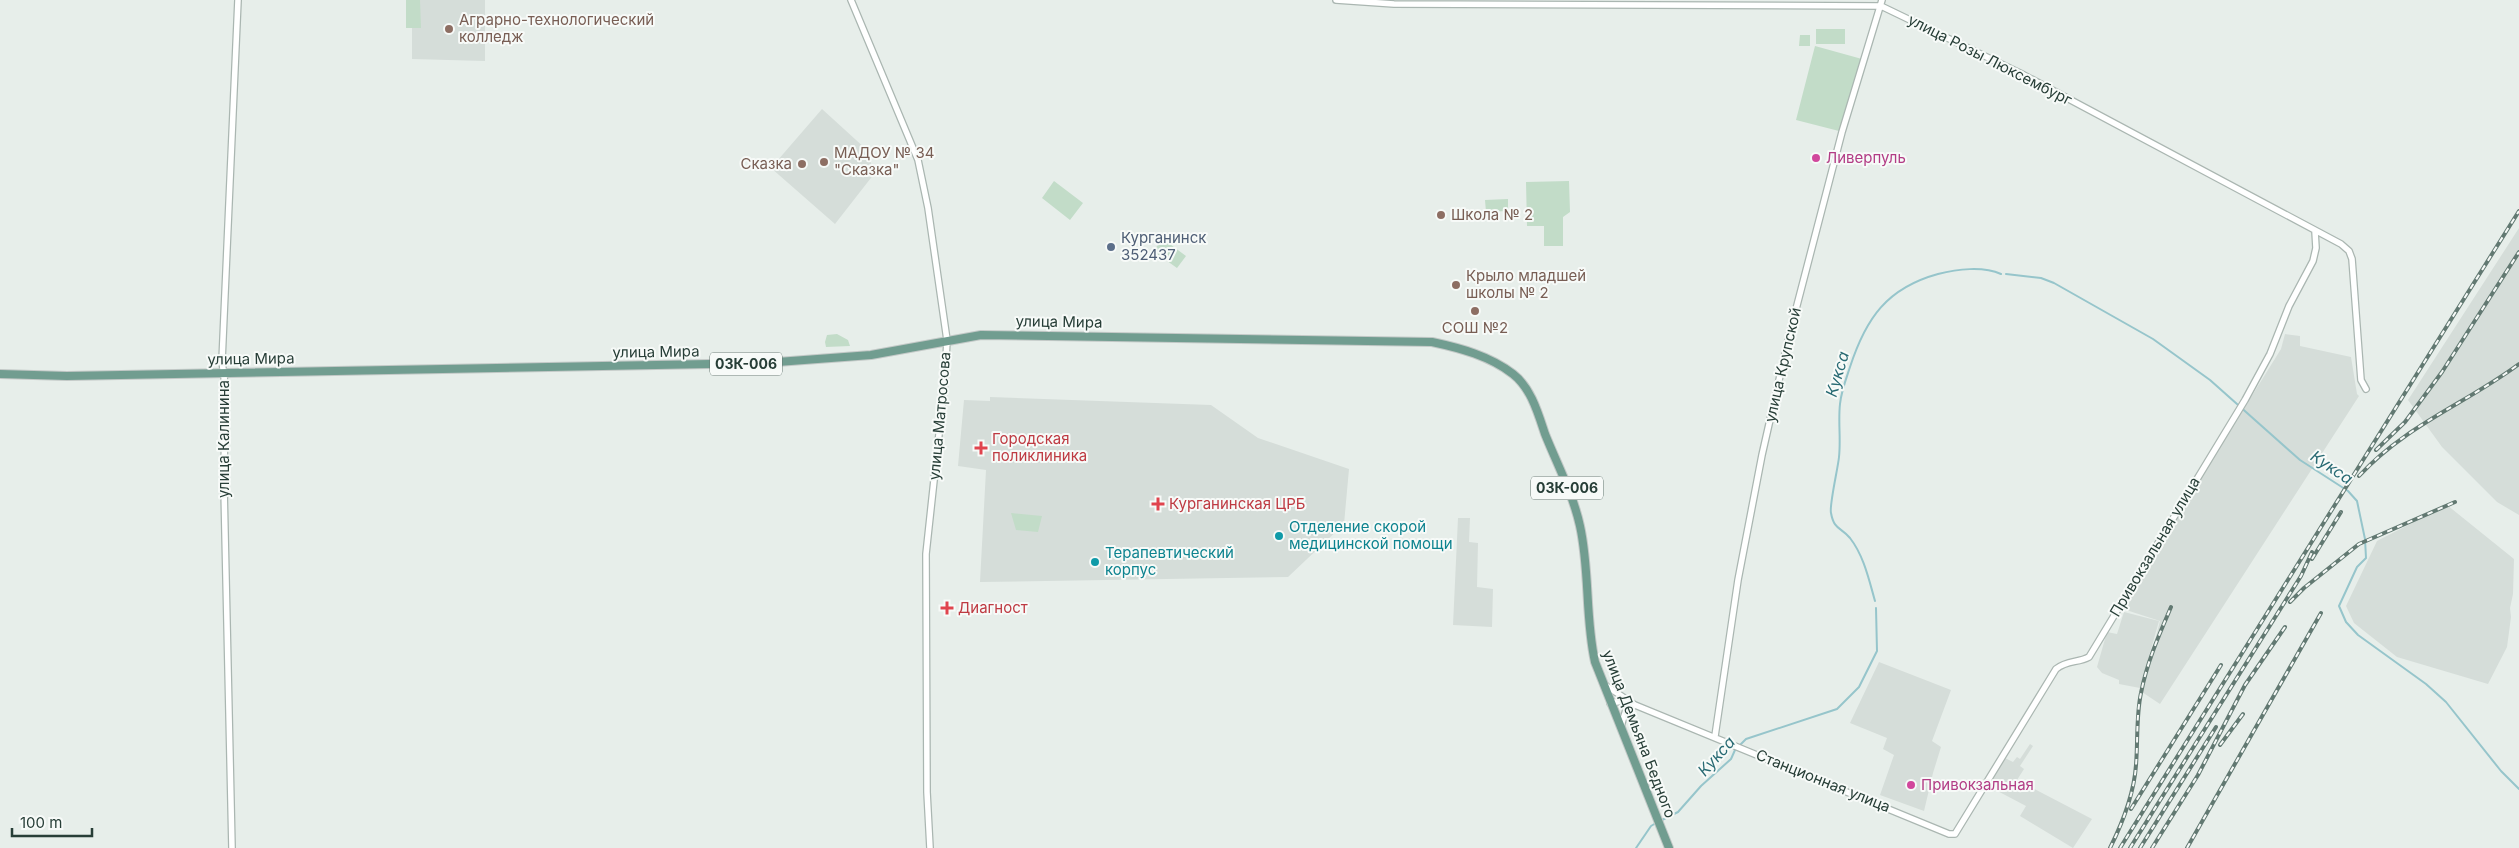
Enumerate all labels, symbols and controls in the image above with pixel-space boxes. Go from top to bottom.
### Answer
place label: Аграрно-технологический колледж [459,10,654,46]
street label: улица Розы Люксембург [1905,10,2076,109]
marker: Аграрно-технологический колледж [443,23,455,35]
place label: МАДОУ № 34 "Сказка" [834,143,934,179]
place label: Ливерпуль [1826,148,1906,167]
marker: Ливерпуль [1810,152,1822,164]
place label: Сказка [741,154,792,173]
marker: МАДОУ № 34 "Сказка" [818,156,830,168]
marker: Сказка [796,158,808,170]
place label: Школа № 2 [1451,205,1533,224]
marker: Школа № 2 [1435,209,1447,221]
place label: Курганинск 352437 [1121,228,1206,264]
marker: Курганинск 352437 [1105,241,1117,253]
place label: Крыло младшей школы № 2 [1466,266,1586,302]
marker: Крыло младшей школы № 2 [1450,279,1462,291]
marker: СОШ №2 [1469,305,1481,317]
street label: улица Крупской [1760,306,1805,424]
street label: улица Мира [1015,311,1103,332]
place label: СОШ №2 [1442,318,1508,337]
street label: улица Мира [612,341,700,362]
street label: улица Мира [207,348,295,369]
water label: Кукса [1821,349,1853,399]
street label: улица Матросова [924,351,955,481]
road number: 03К-006 [710,352,782,376]
street label: улица Калинина [214,380,233,498]
place label: Городская поликлиника [992,429,1087,465]
marker: Городская поликлиника [974,441,988,455]
water label: Кукса [2307,446,2357,488]
street label: Привокзальная улица [2105,473,2204,620]
road number: 03К-006 [1531,476,1603,499]
place label: Курганинская ЦРБ [1169,494,1305,513]
marker: Курганинская ЦРБ [1151,497,1165,511]
place label: Отделение скорой медицинской помощи [1289,517,1453,553]
marker: Отделение скорой медицинской помощи [1273,530,1285,542]
place label: Терапевтический корпус [1105,543,1234,579]
marker: Терапевтический корпус [1089,556,1101,568]
place label: Диагност [958,598,1028,617]
marker: Диагност [940,601,954,615]
street label: улица Демьяна Бедного [1599,647,1680,821]
water label: Кукса [1693,732,1739,780]
street label: Станционная улица [1753,745,1893,816]
place label: Привокзальная [1921,775,2034,794]
marker: Привокзальная [1905,779,1917,791]
scale bar [12,806,92,838]
text: 100 m [20,813,62,832]

